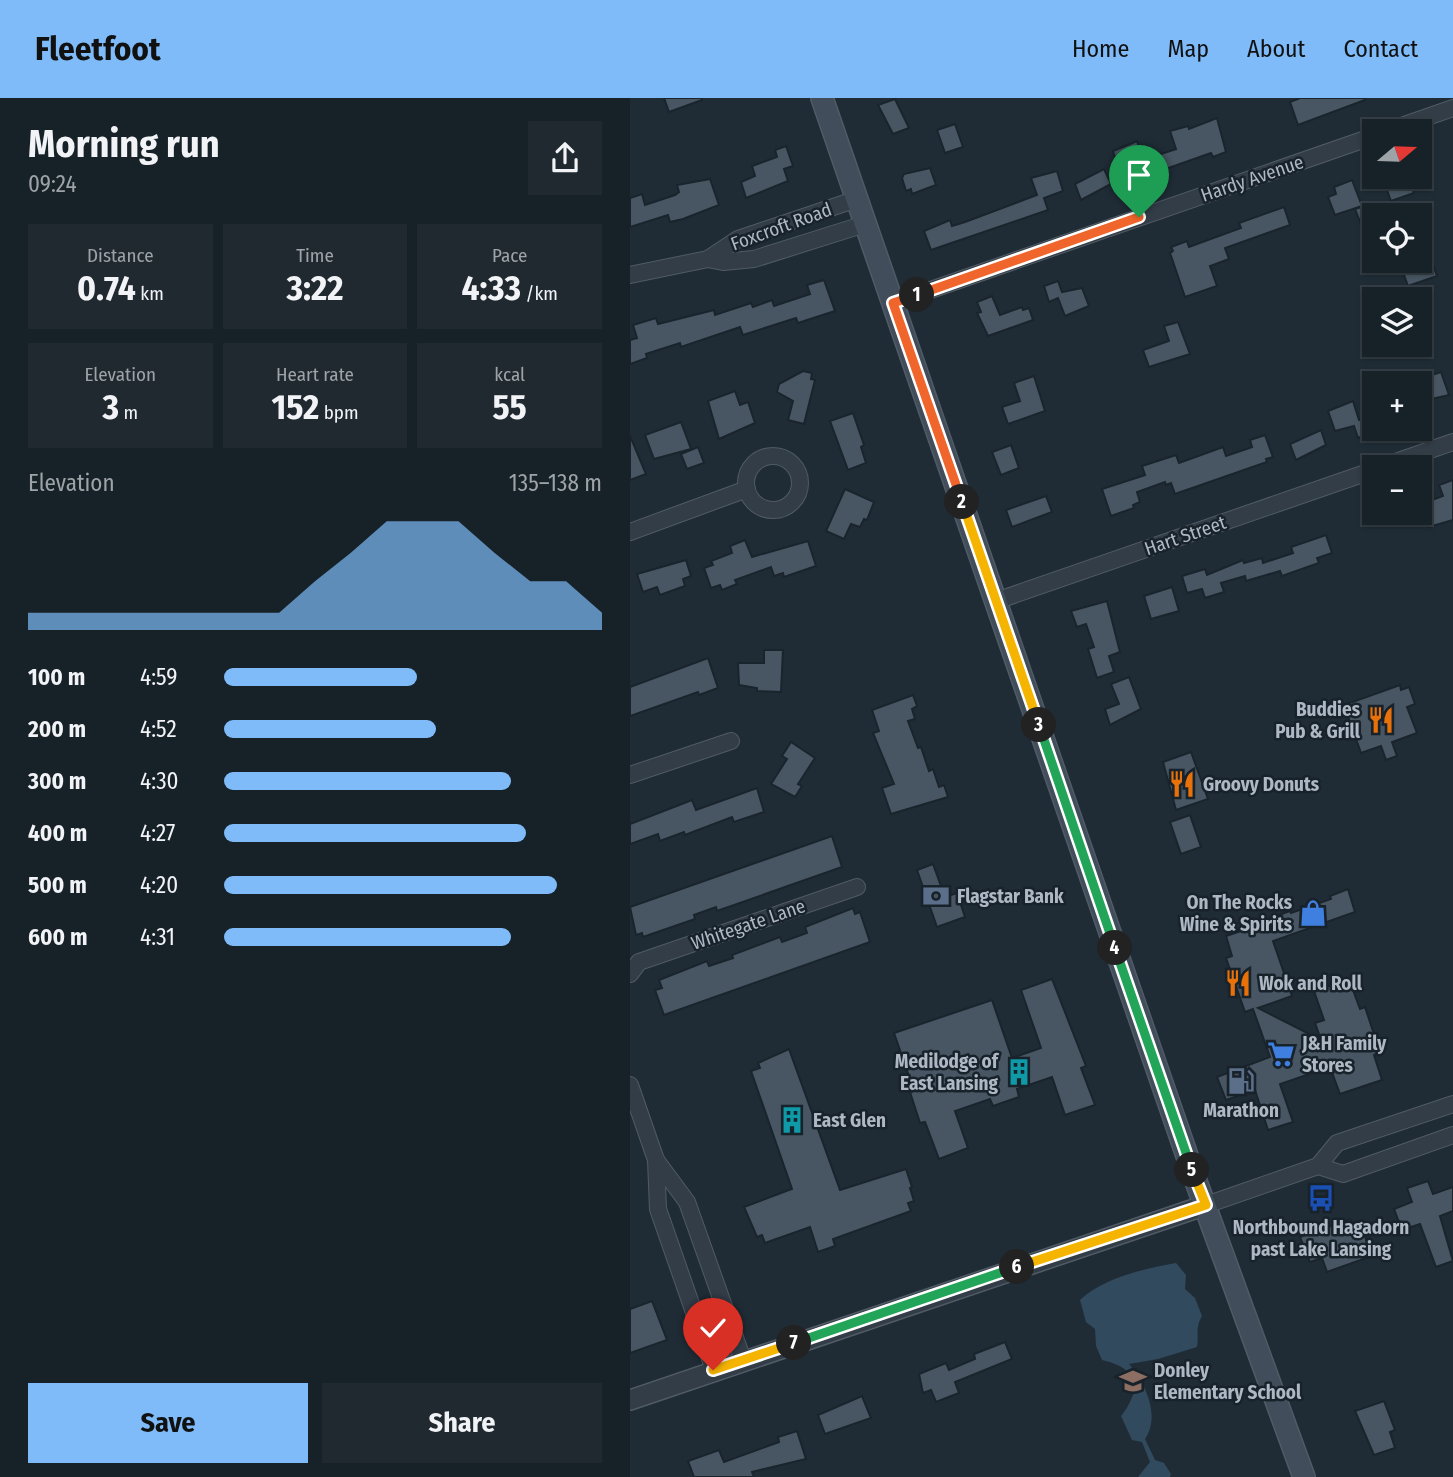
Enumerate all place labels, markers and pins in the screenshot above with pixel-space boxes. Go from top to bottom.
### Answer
pin [1109,145,1169,217]
pin: 1 [900,278,934,312]
pin: 2 [944,484,980,520]
place label: Buddies Pub & Grill [1275,698,1361,743]
restaurant icon: Buddies Pub & Grill [1366,705,1396,735]
pin: 3 [1022,708,1056,742]
restaurant icon: Groovy Donuts [1167,769,1197,799]
place label: Groovy Donuts [1203,773,1320,796]
bank icon: Flagstar Bank [921,881,951,911]
place label: Flagstar Bank [957,885,1064,908]
place label: On The Rocks Wine & Spirits [1180,891,1293,936]
shop icon: On The Rocks Wine & Spirits [1298,898,1328,928]
pin: 4 [1098,930,1133,966]
restaurant icon: Wok and Roll [1223,968,1253,998]
place label: Wok and Roll [1259,972,1363,995]
place label: J&H Family Stores [1301,1032,1387,1077]
supermarket icon: J&H Family Stores [1266,1039,1296,1069]
place label: Medilodge of East Lansing [895,1050,1000,1095]
building icon: Medilodge of East Lansing [1004,1057,1034,1087]
fuel station icon: Marathon [1226,1066,1256,1096]
place label: Marathon [1203,1099,1279,1122]
building icon: East Glen [777,1105,807,1135]
place label: East Glen [813,1109,886,1132]
pin: 5 [1174,1152,1210,1188]
bus stop icon: Northbound Hagadorn past Lake Lansing [1306,1183,1336,1213]
place label: Northbound Hagadorn past Lake Lansing [1233,1216,1409,1261]
pin: 6 [1000,1250,1034,1284]
pin [683,1298,743,1370]
pin: 7 [776,1326,812,1360]
place label: Donley Elementary School [1154,1359,1302,1404]
school or university icon: Donley Elementary School [1118,1366,1148,1396]

